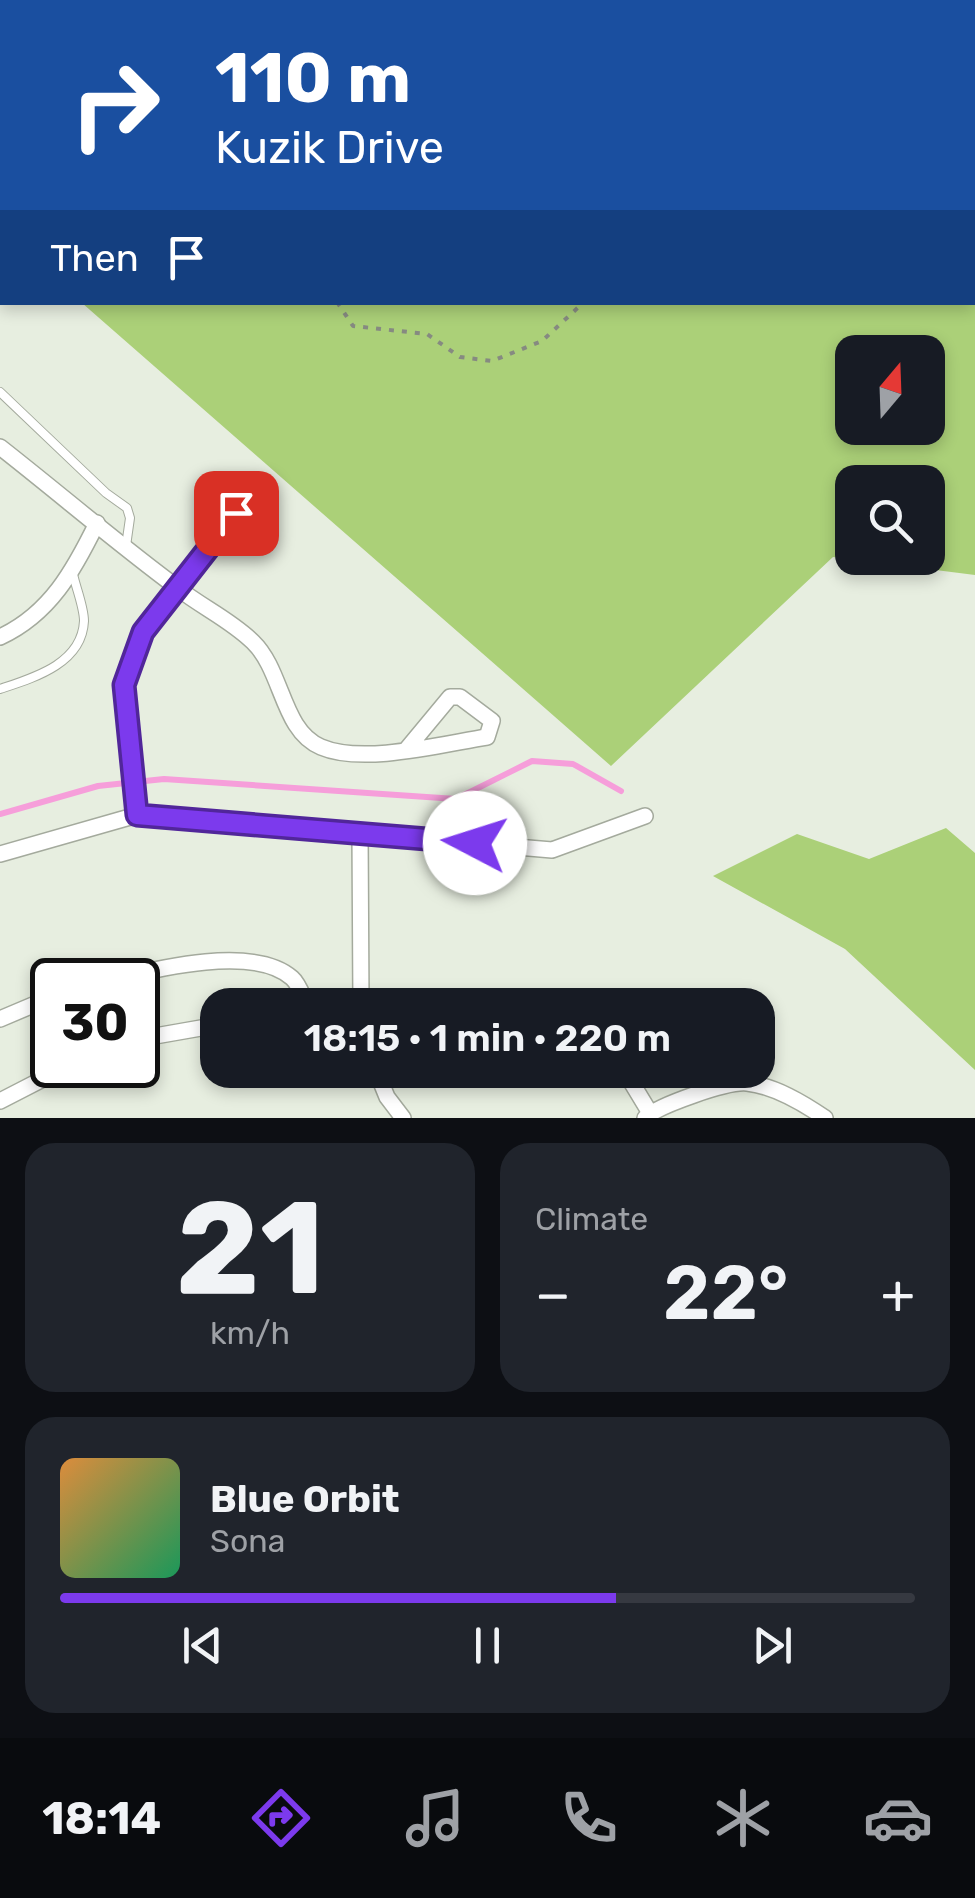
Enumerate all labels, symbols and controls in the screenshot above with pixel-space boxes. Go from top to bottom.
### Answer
text: 110 m [215,37,411,120]
icon: right [50,40,180,170]
text: Kuzik Drive [215,121,444,174]
icon: arrive [159,230,214,285]
text: Then [50,235,139,281]
north arrow [835,335,945,445]
map controls [835,335,945,575]
button: search [835,465,945,575]
pin [194,471,279,556]
icon: arrive [209,486,264,541]
position arrow [423,791,527,895]
speed limit sign: 30 [30,958,160,1088]
text: 18:15 · 1 min · 220 m [304,1015,671,1061]
text: 21 [175,1171,325,1326]
text: Climate [535,1200,648,1238]
text: 22° [663,1249,788,1338]
text: − [535,1262,571,1327]
text: + [881,1262,915,1327]
text: km/h [210,1314,290,1352]
text: Blue Orbit [210,1476,400,1522]
text: Sona [210,1522,285,1560]
icon: previous [175,1618,230,1673]
icon: pause [460,1618,515,1673]
icon: next [745,1618,800,1673]
icon: directions [246,1783,316,1853]
icon: music [400,1783,470,1853]
icon: phone [554,1783,624,1853]
icon: climate [708,1783,778,1853]
icon: car [863,1783,933,1853]
text: 18:14 [42,1792,161,1845]

